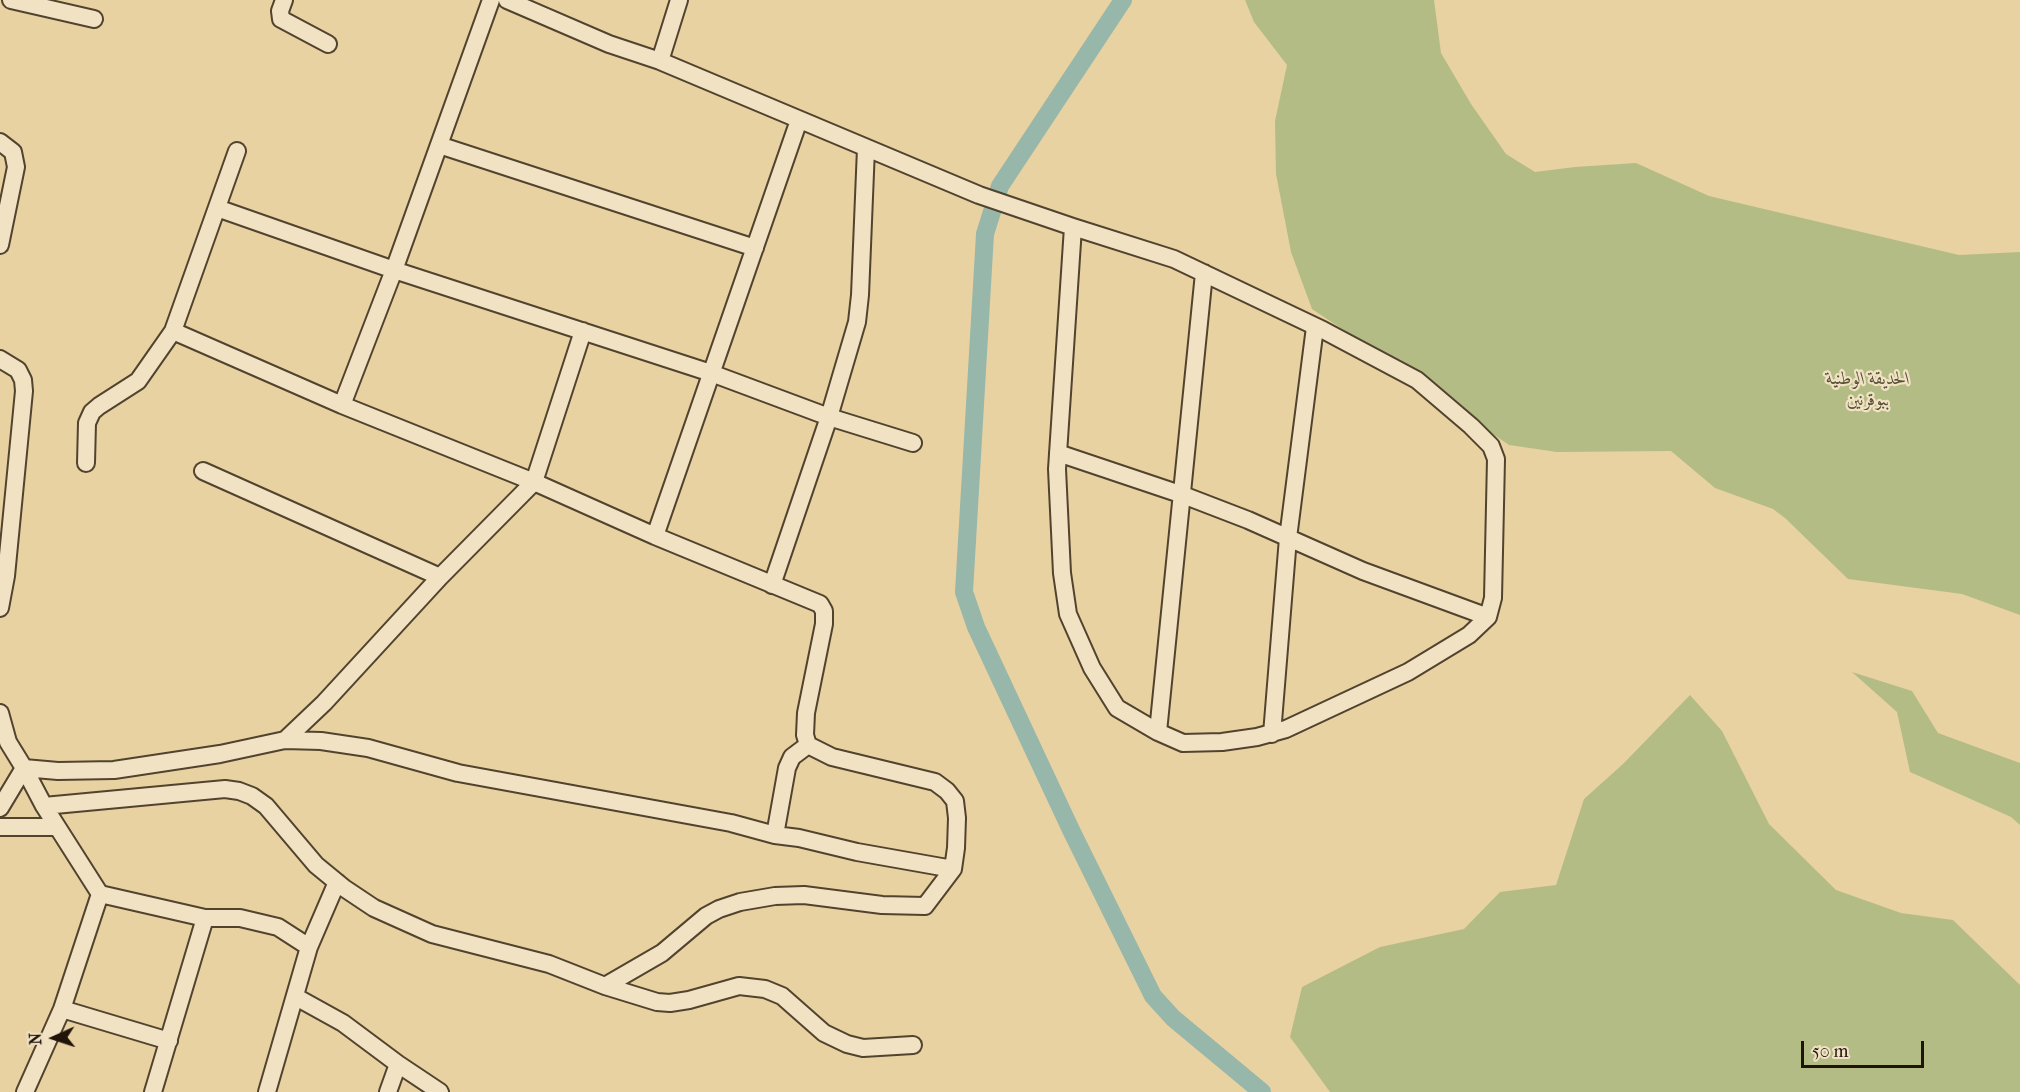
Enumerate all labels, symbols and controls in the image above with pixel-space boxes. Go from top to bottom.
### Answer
park label: الحديقة الوطنية ببوقرنين [1826,369,1910,412]
north arrow [24,1008,84,1068]
scale bar [1804,1029,1927,1067]
text: N [26,1032,45,1046]
text: 50 m [1812,1041,1848,1062]

